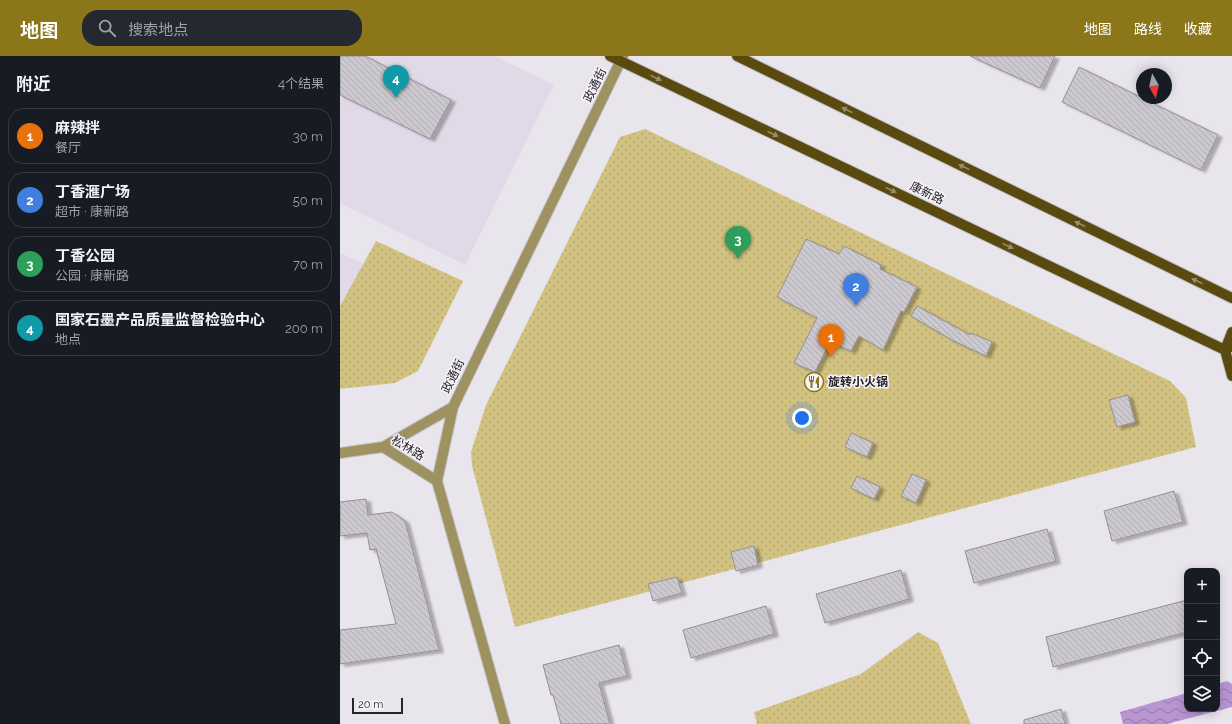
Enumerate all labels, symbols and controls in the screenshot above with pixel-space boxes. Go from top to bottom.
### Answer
search box [82,10,362,46]
icon: search [96,17,118,39]
text: 地图 [20,19,58,41]
text: 搜索地点 [128,21,188,39]
text: 地图 [1084,21,1112,37]
text: 路线 [1134,21,1162,37]
text: 收藏 [1184,21,1212,37]
pin: 4 [383,65,409,98]
street label: 政通街 [581,66,609,104]
north arrow [1136,68,1172,104]
text: 附近 [16,74,50,94]
one-way arrow [650,75,662,81]
text: 4个结果 [278,76,324,91]
one-way arrow [841,107,853,113]
text: 麻辣拌 [55,119,100,137]
text: 1 [27,129,33,144]
text: 30 m [293,129,323,144]
one-way arrow [768,131,779,137]
text: 餐厅 [55,140,81,155]
one-way arrow [958,164,969,170]
street label: 康新路 [908,179,946,207]
text: 丁香滙广场 [55,183,130,201]
one-way arrow [885,187,896,193]
text: 2 [26,193,34,208]
text: 50 m [293,193,323,208]
text: 超市 · 康新路 [55,204,129,219]
one-way arrow [1075,221,1086,227]
pin: 3 [725,226,751,259]
one-way arrow [1002,243,1014,249]
text: 丁香公园 [55,247,115,265]
text: 3 [26,257,34,272]
text: 70 m [293,257,323,272]
text: 公园 · 康新路 [55,268,129,283]
pin: 2 [843,273,869,306]
one-way arrow [1191,278,1203,284]
text: 国家石墨产品质量监督检验中心 [55,311,265,329]
text: 4 [26,321,34,336]
text: 200 m [285,321,323,336]
pin: 1 [818,324,844,357]
text: 地点 [55,332,81,347]
street label: 政通街 [439,357,467,395]
restaurant icon: 旋转小火锅 [803,371,825,393]
place label: 旋转小火锅 [828,375,888,389]
your location [792,408,812,428]
street label: 松林路 [389,433,427,463]
map controls [1184,568,1220,712]
button: + [1184,568,1220,604]
button: − [1184,604,1220,640]
button: locate [1184,640,1220,676]
button: layers [1184,676,1220,712]
scale bar [352,696,403,715]
text: 20 m [358,698,383,711]

